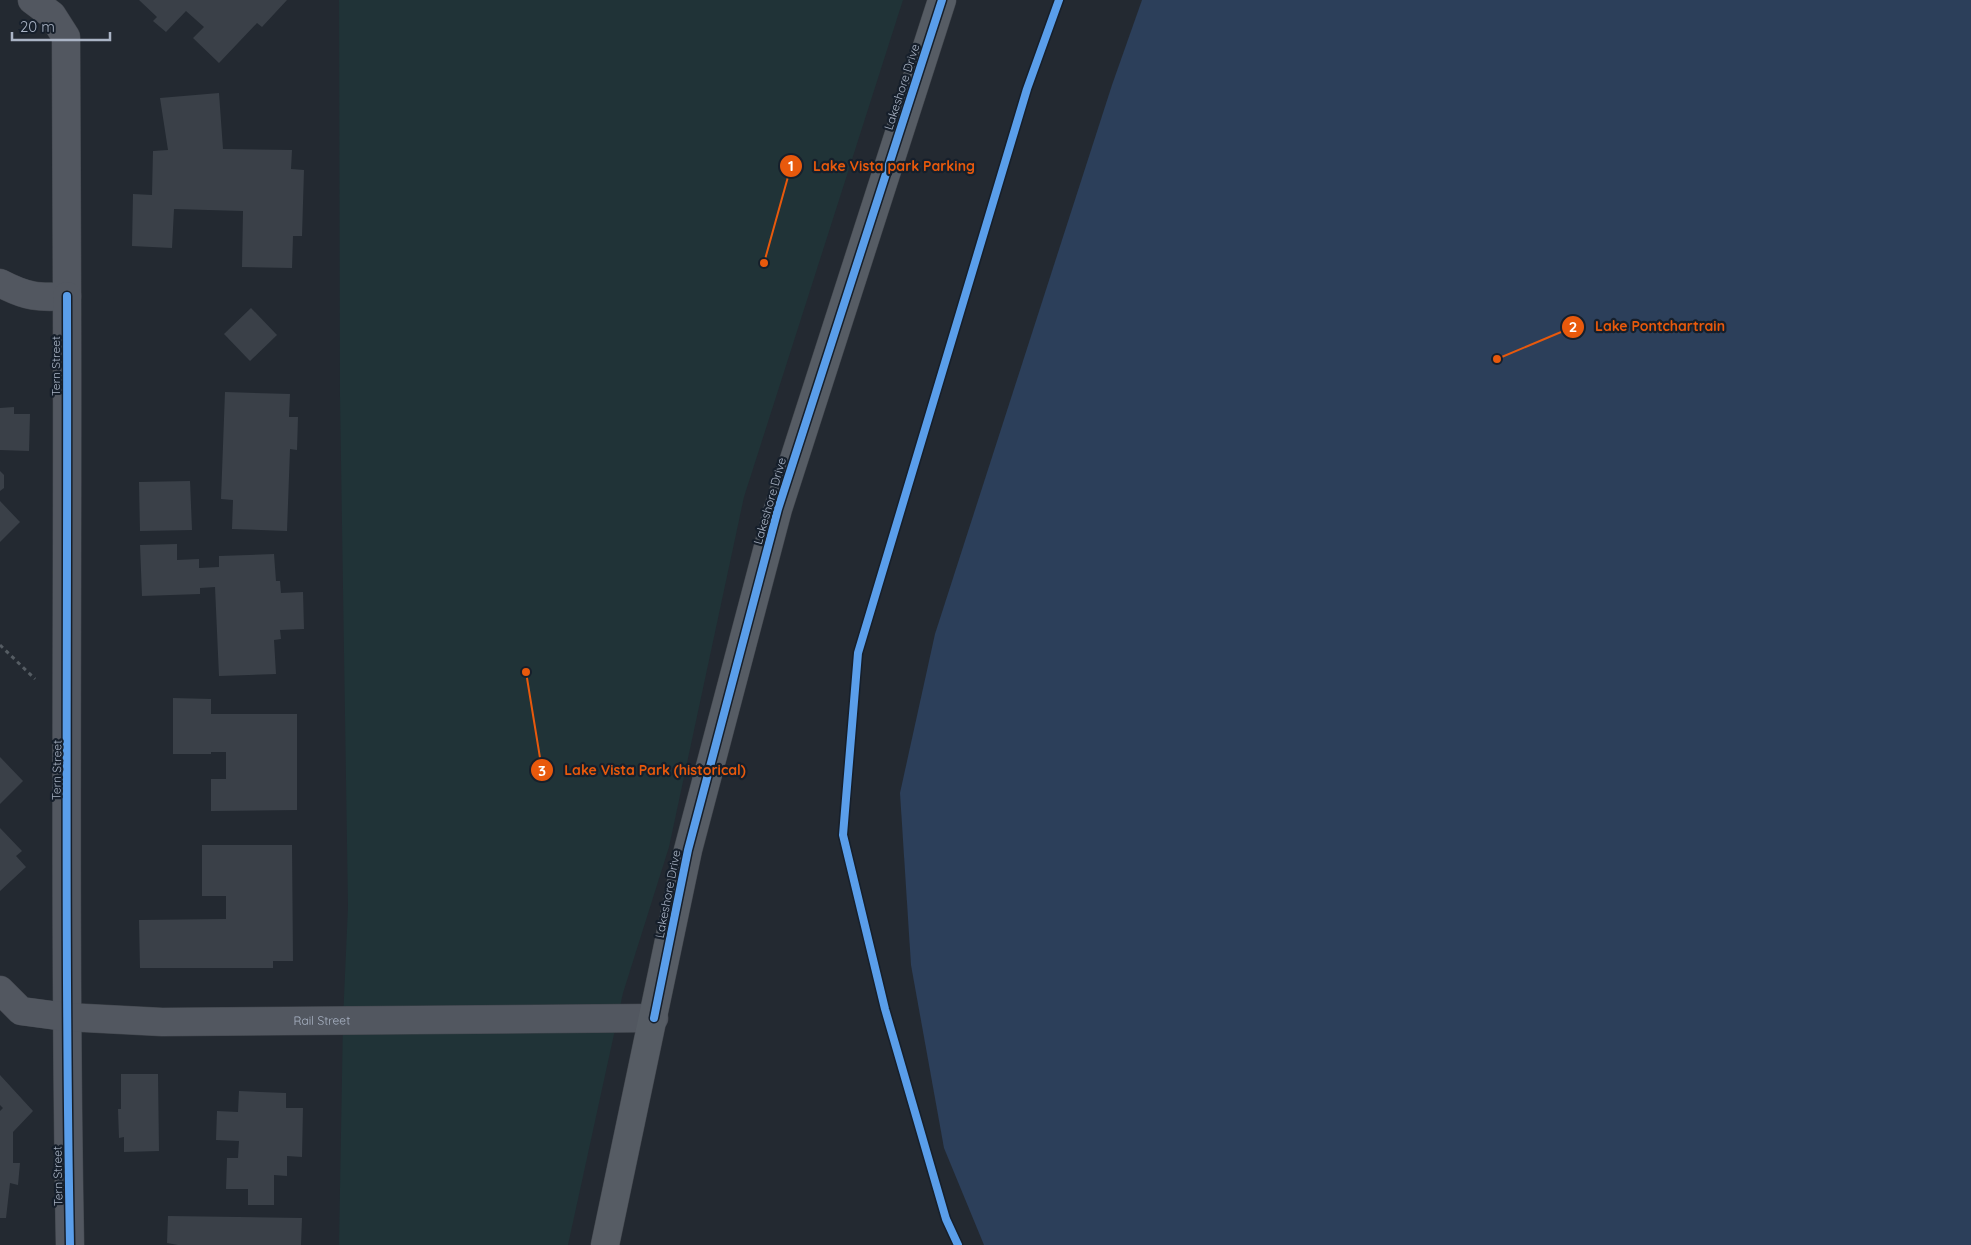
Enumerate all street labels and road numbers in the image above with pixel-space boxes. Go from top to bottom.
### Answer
street label: Lakeshore Drive [881,42,923,132]
street label: Tern Street [48,336,63,396]
street label: Lakeshore Drive [750,456,789,546]
street label: Tern Street [48,740,65,800]
street label: Lakeshore Drive [652,848,683,939]
street label: Rail Street [293,1012,350,1028]
street label: Tern Street [49,1146,66,1206]

